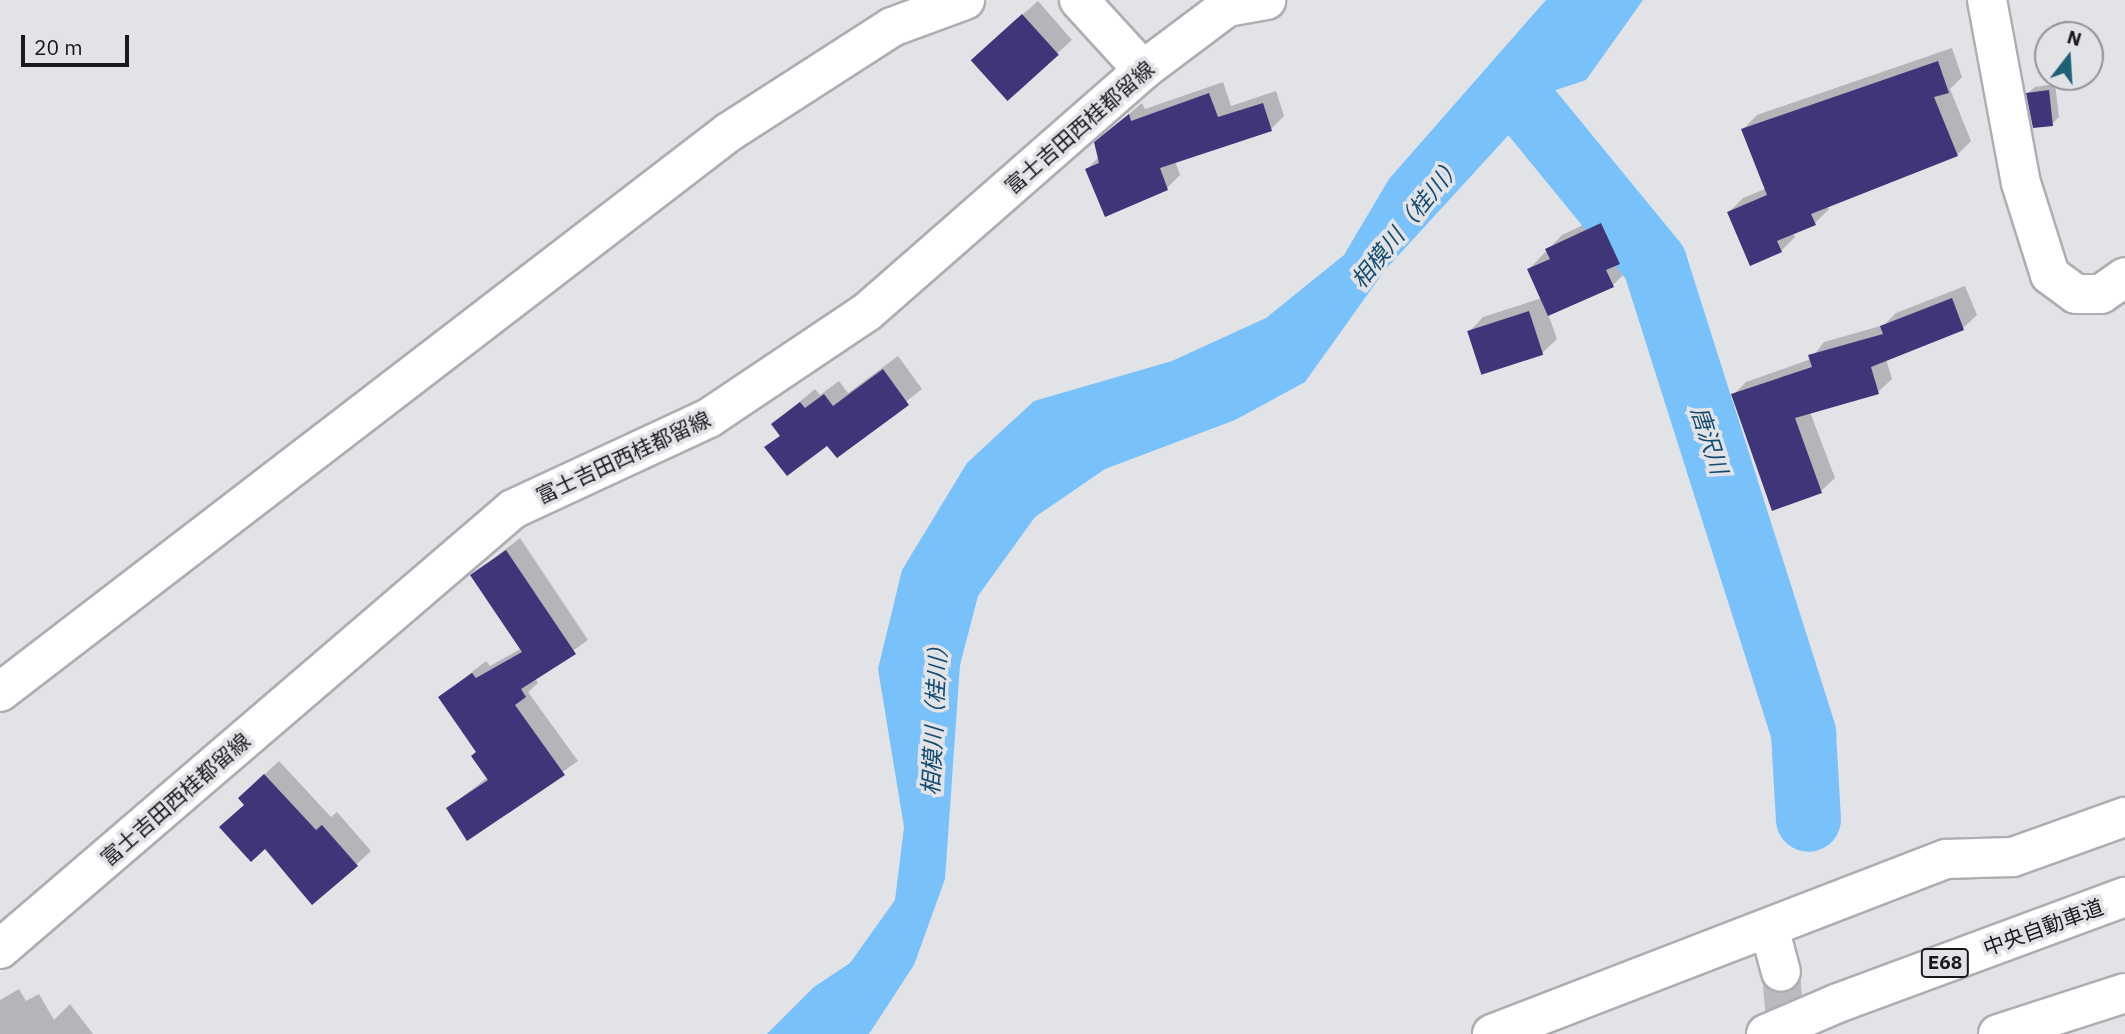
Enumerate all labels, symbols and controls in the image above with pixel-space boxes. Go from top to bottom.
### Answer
scale bar [24,21,133,65]
north arrow [2034,21,2104,91]
text: N [2064,24,2085,51]
text: 20 m [34,33,83,61]
street label: 富士吉田西桂都留線 [999,55,1159,199]
water label: 相模川（桂川） [1345,151,1467,293]
water label: 唐沢川 [1686,403,1734,477]
street label: 富士吉田西桂都留線 [532,406,714,508]
water label: 相模川（桂川） [916,634,952,796]
street label: 富士吉田西桂都留線 [95,727,255,871]
street label: 中央自動車道 [1979,894,2107,960]
road number: E68 [1920,948,1969,979]

